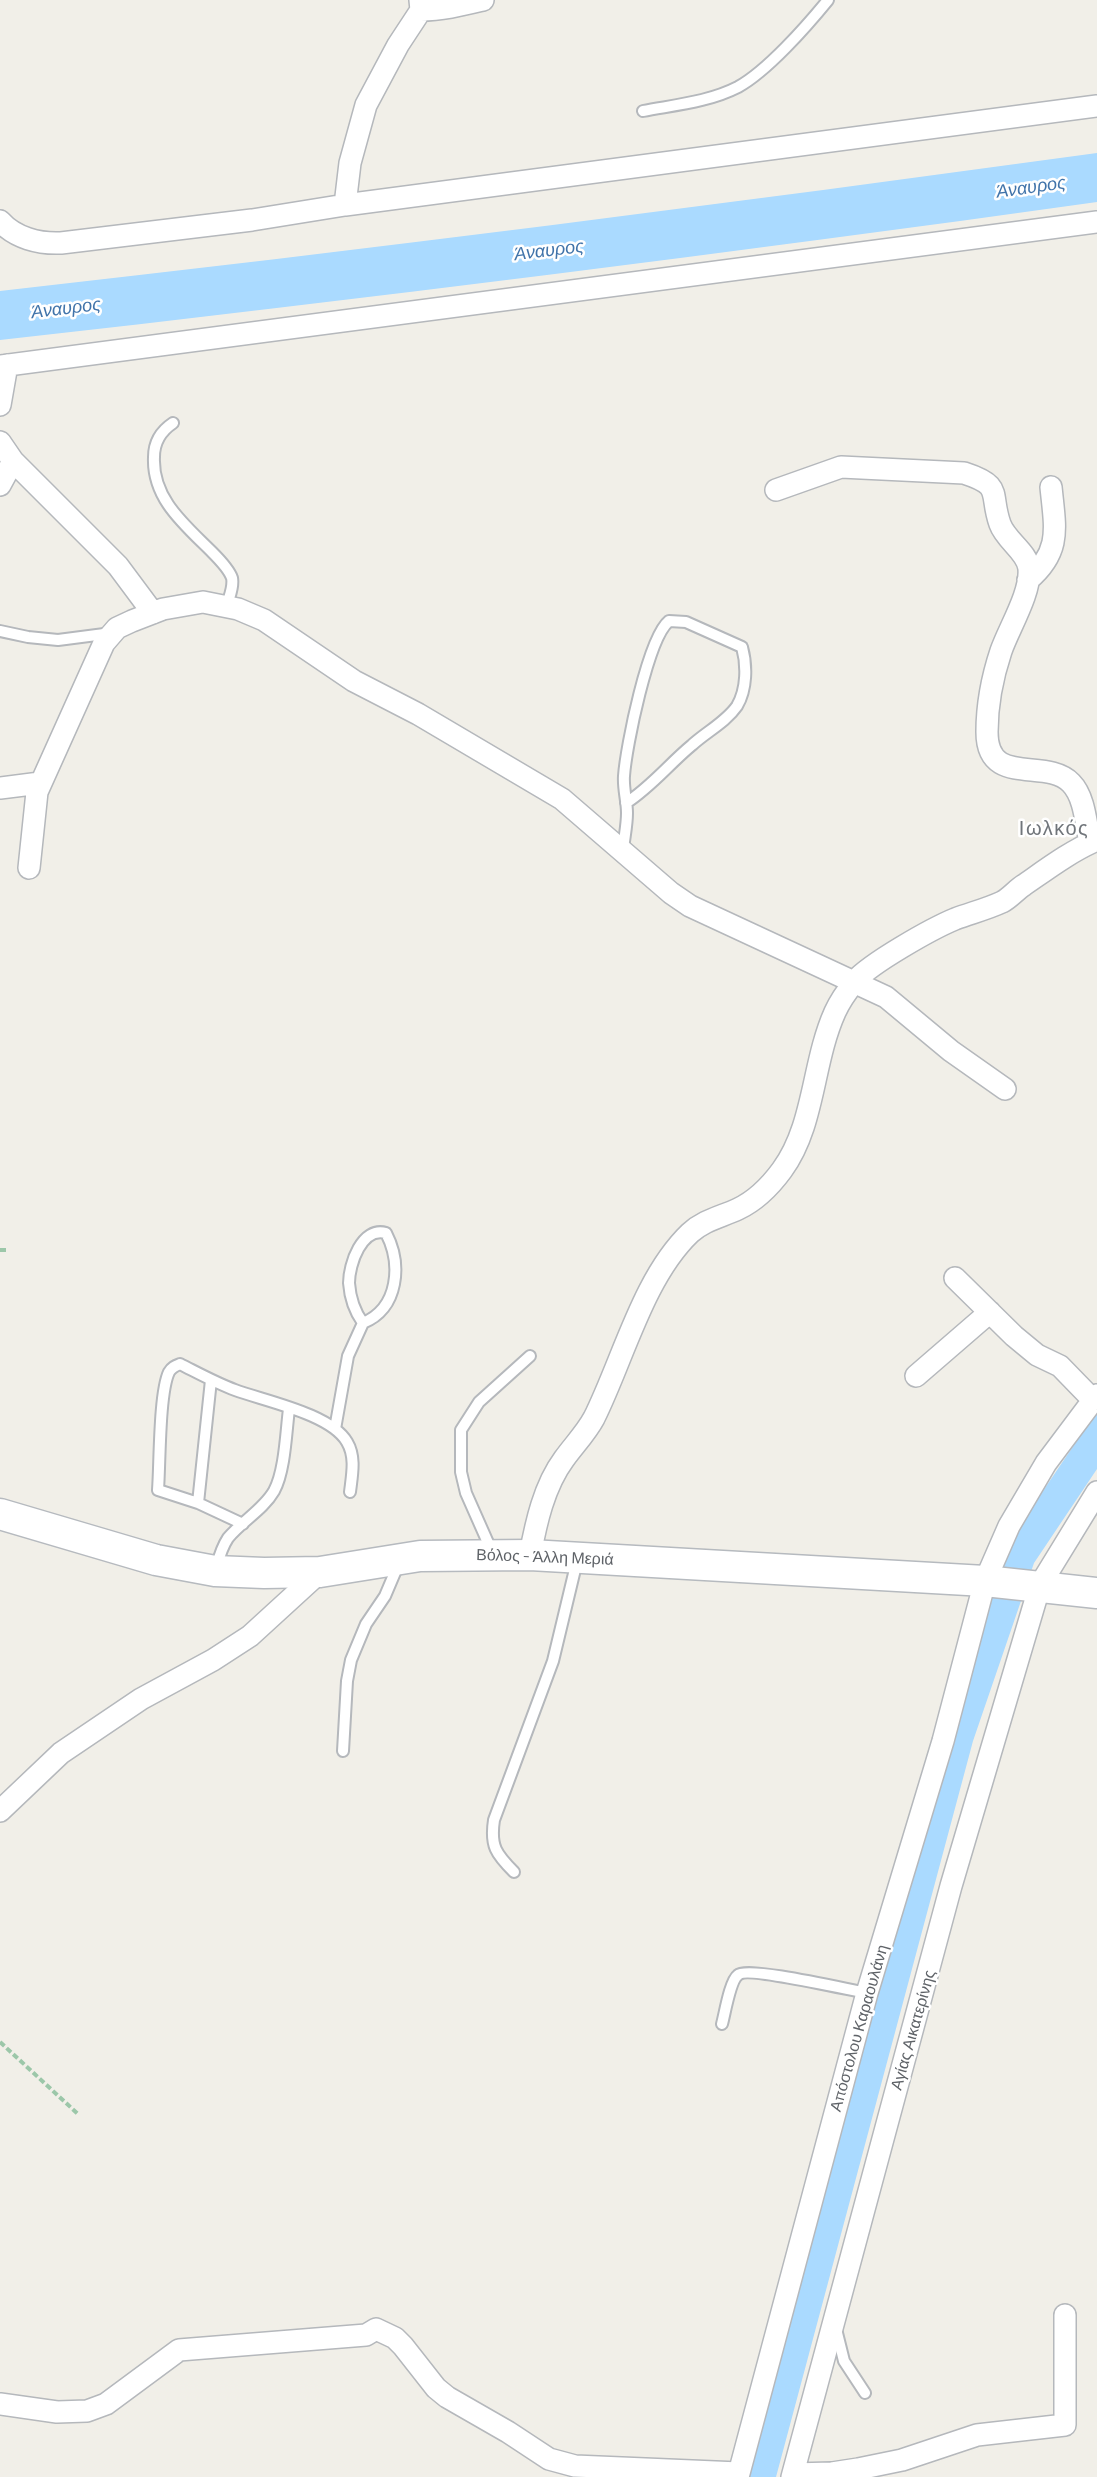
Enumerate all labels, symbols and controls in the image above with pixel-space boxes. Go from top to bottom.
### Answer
water label: Άναυρος [995,171,1067,203]
water label: Άναυρος [513,235,585,265]
water label: Άναυρος [30,293,102,323]
district label: Ιωλκός [1019,816,1089,840]
street label: Βόλος - Άλλη Μεριά [476,1545,614,1569]
street label: Απόστολου Καραουλάνη [826,1942,892,2114]
street label: Αγίας Αικατερίνης [887,1968,939,2092]

